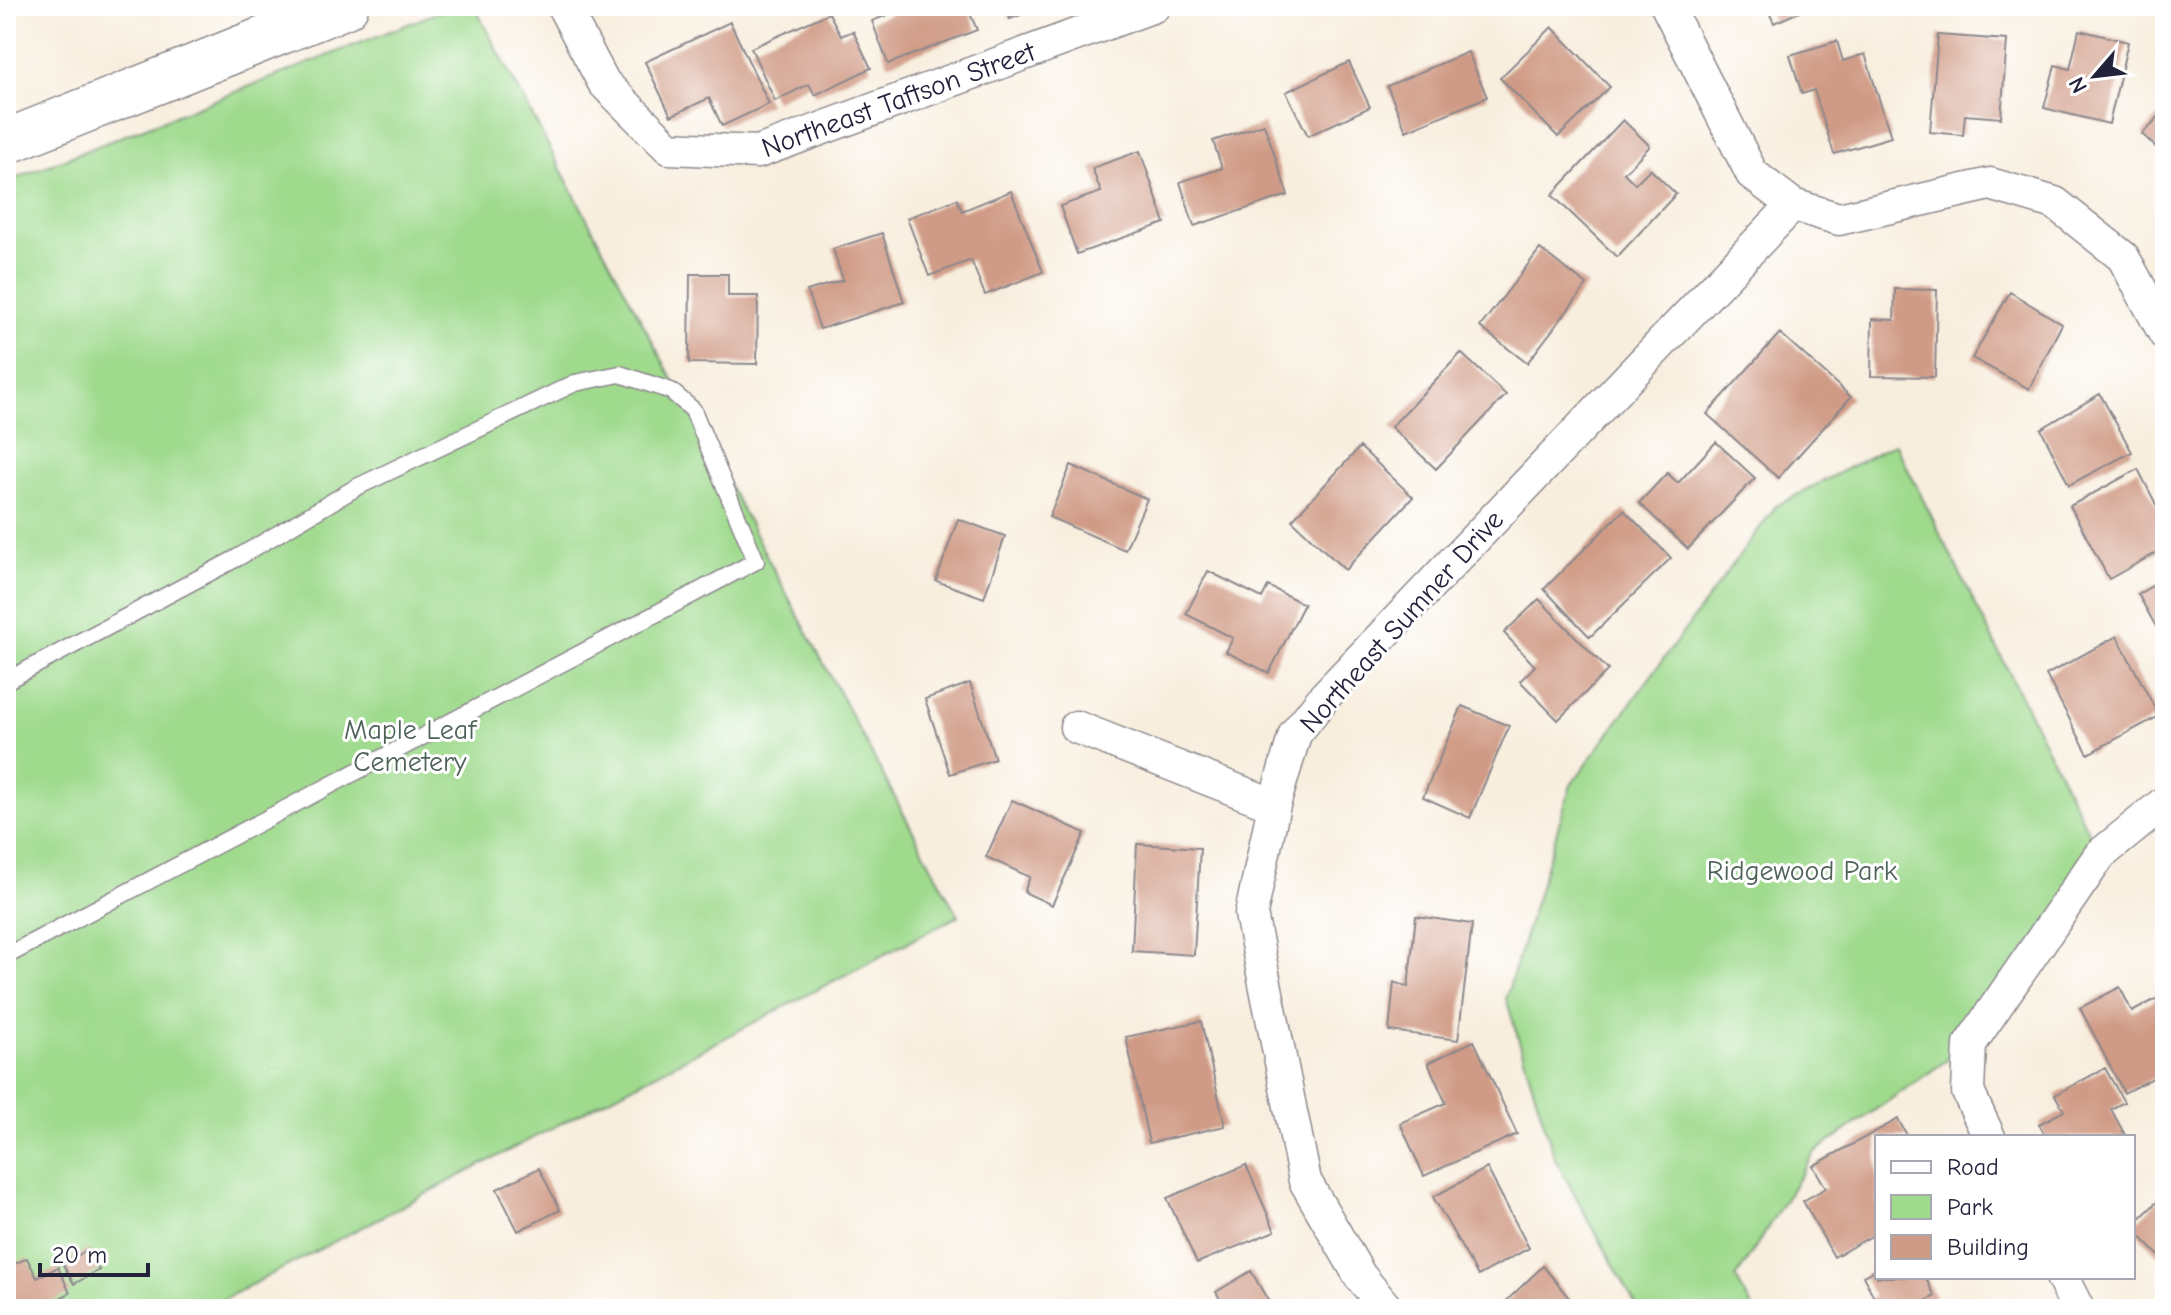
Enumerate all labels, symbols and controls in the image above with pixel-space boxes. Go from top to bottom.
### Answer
street label: Northeast Taftson Street [757,35,1040,164]
north arrow [2055,36,2135,116]
text: N [2063,72,2093,97]
street label: Northeast Sumner Drive [1293,504,1510,739]
park label: Maple Leaf Cemetery [344,714,478,778]
park label: Ridgewood Park [1707,855,1898,887]
legend [1875,1135,2135,1279]
text: Road [1947,1153,1999,1181]
text: Park [1947,1193,1993,1221]
scale bar [40,1227,148,1277]
text: Building [1947,1233,2029,1261]
text: 20 m [52,1241,107,1269]

